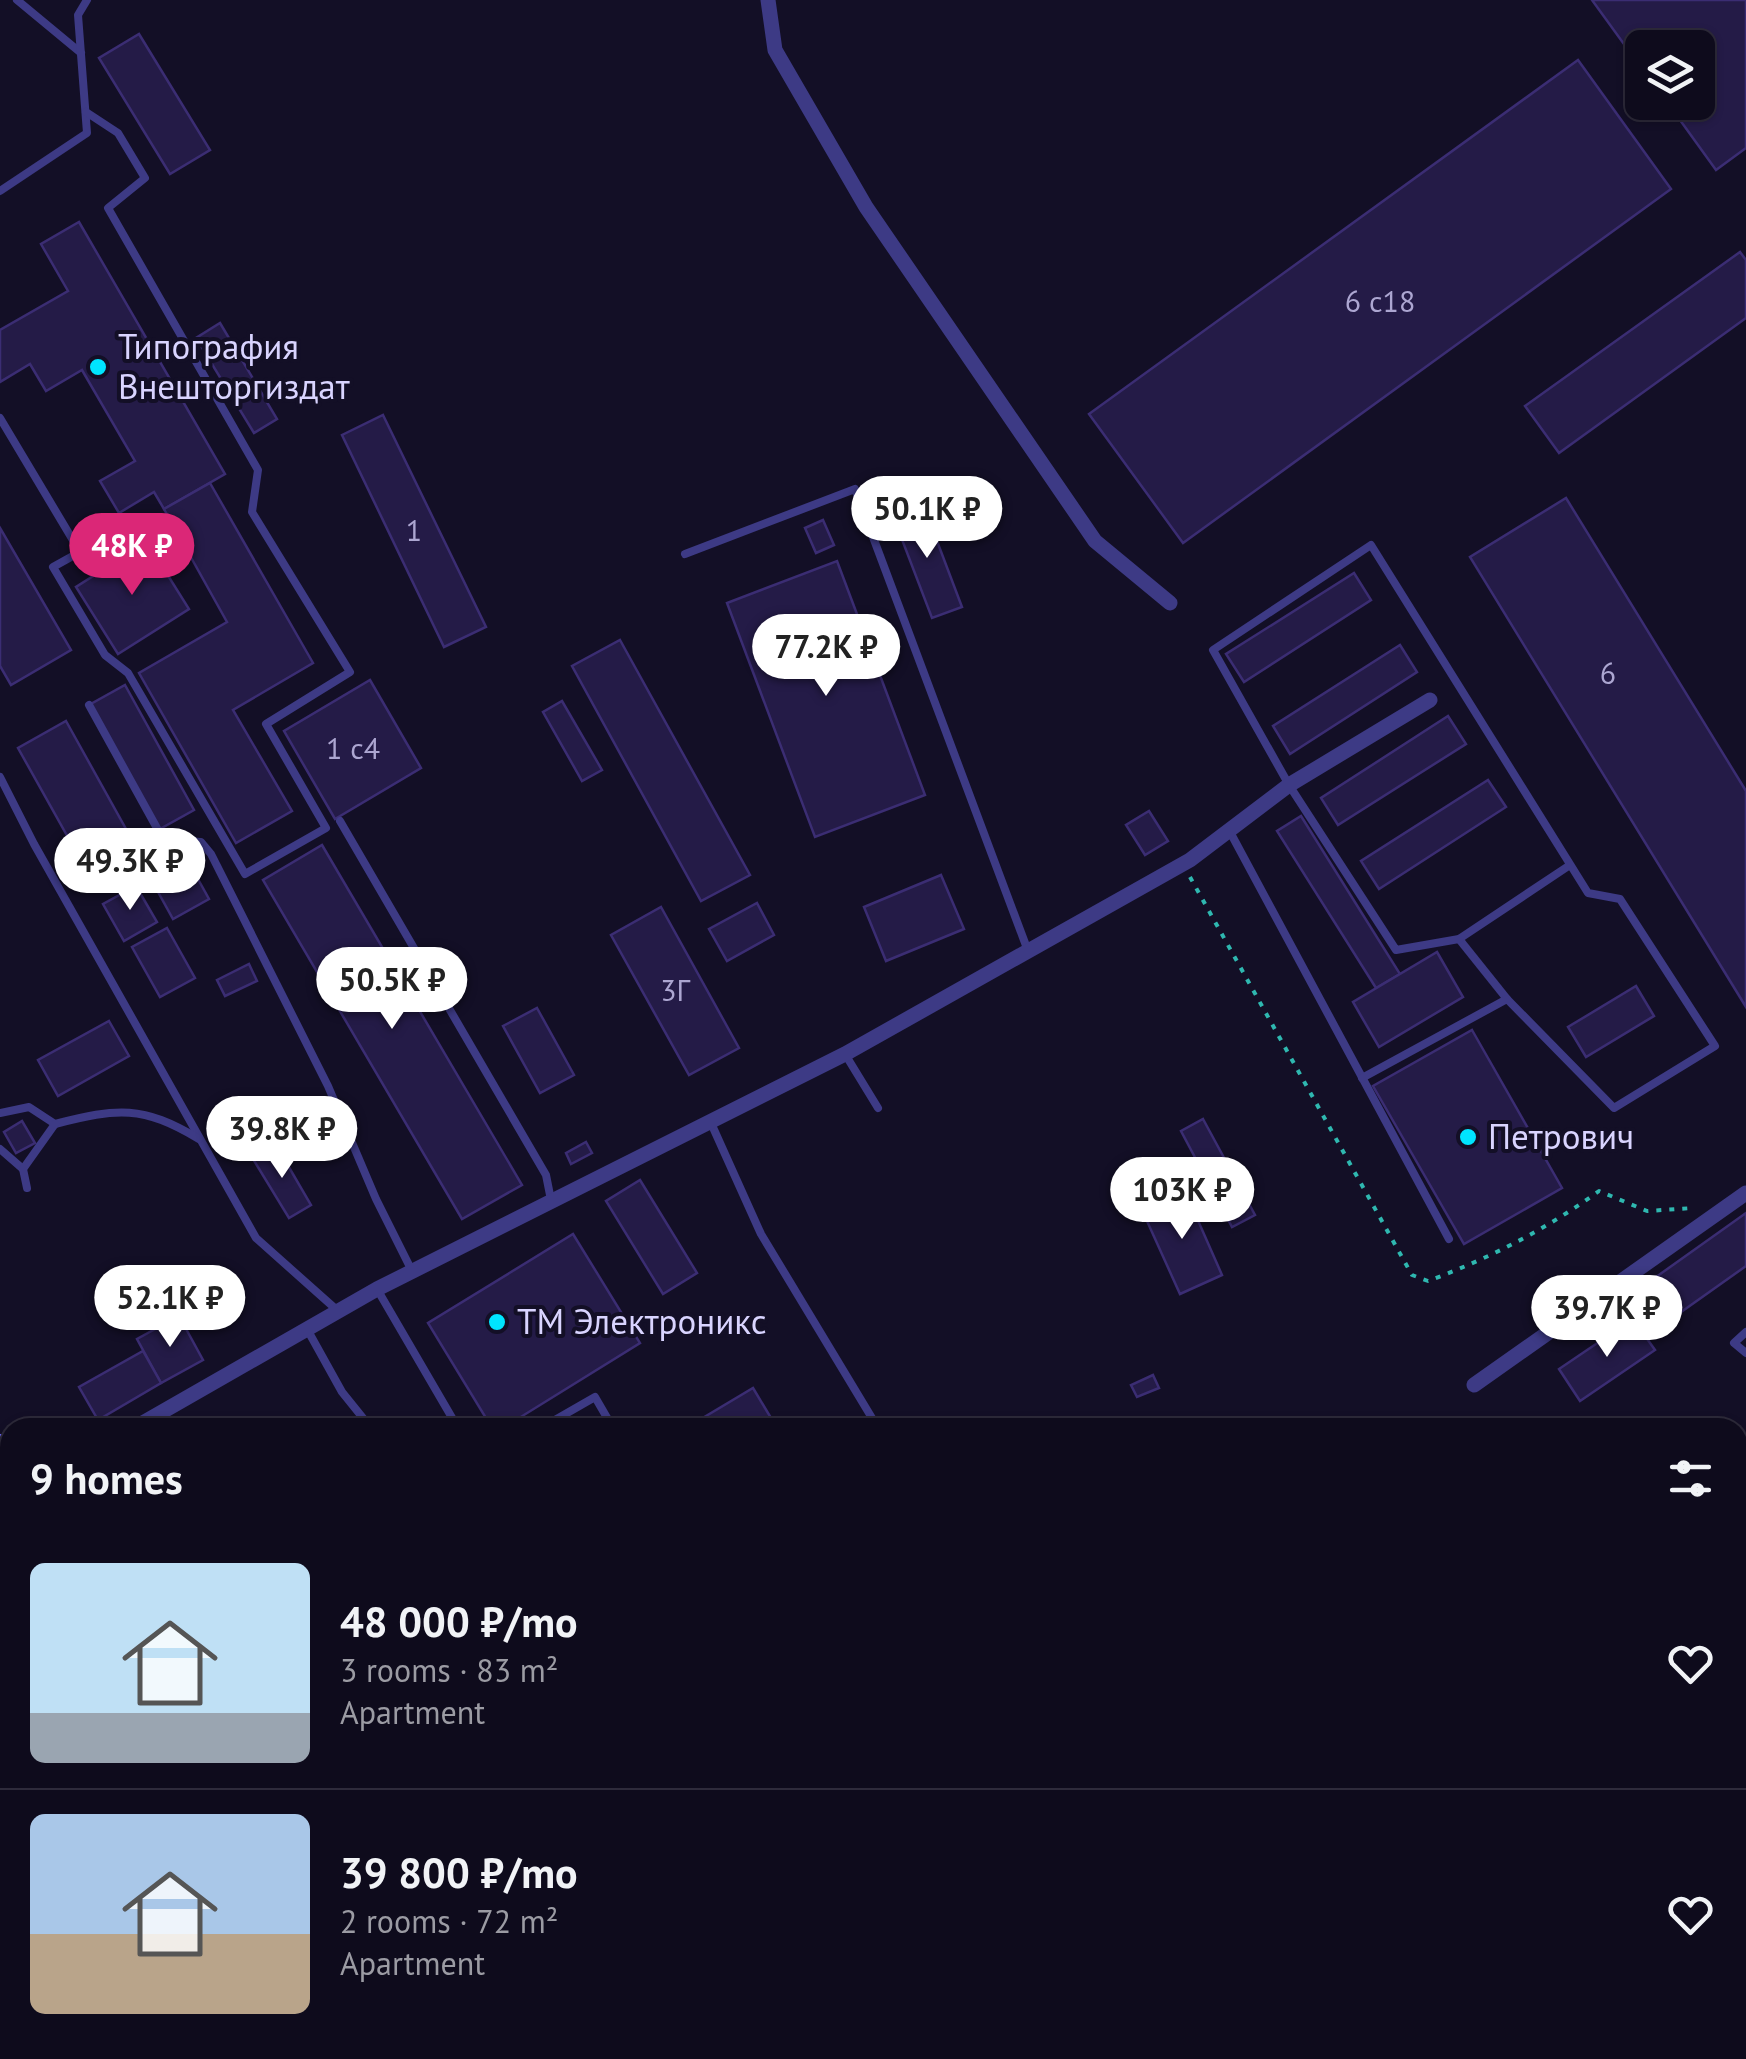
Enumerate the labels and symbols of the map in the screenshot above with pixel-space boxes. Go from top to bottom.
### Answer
house number: 6 с18 [1345,281,1415,320]
place label: Типография Внешторгиздат [118,323,350,409]
marker: Типография Внешторгиздат [87,356,109,378]
pin: 50.1K ₽ [835,476,1019,561]
house number: 1 [406,510,422,549]
pin: 48K ₽ [62,513,202,598]
pin: 77.2K ₽ [734,614,918,699]
house number: 6 [1600,653,1616,692]
house number: 1 с4 [326,728,380,767]
pin: 49.3K ₽ [38,828,222,913]
pin: 50.5K ₽ [300,947,484,1032]
house number: 3Г [660,970,691,1009]
pin: 39.8K ₽ [190,1096,374,1181]
place label: Петрович [1488,1113,1634,1159]
marker: Петрович [1457,1126,1479,1148]
pin: 103K ₽ [1101,1157,1263,1242]
pin: 52.1K ₽ [78,1265,262,1350]
pin: 39.7K ₽ [1515,1275,1699,1360]
place label: ТМ Электроникс [517,1298,766,1344]
marker: ТМ Электроникс [486,1311,508,1333]

